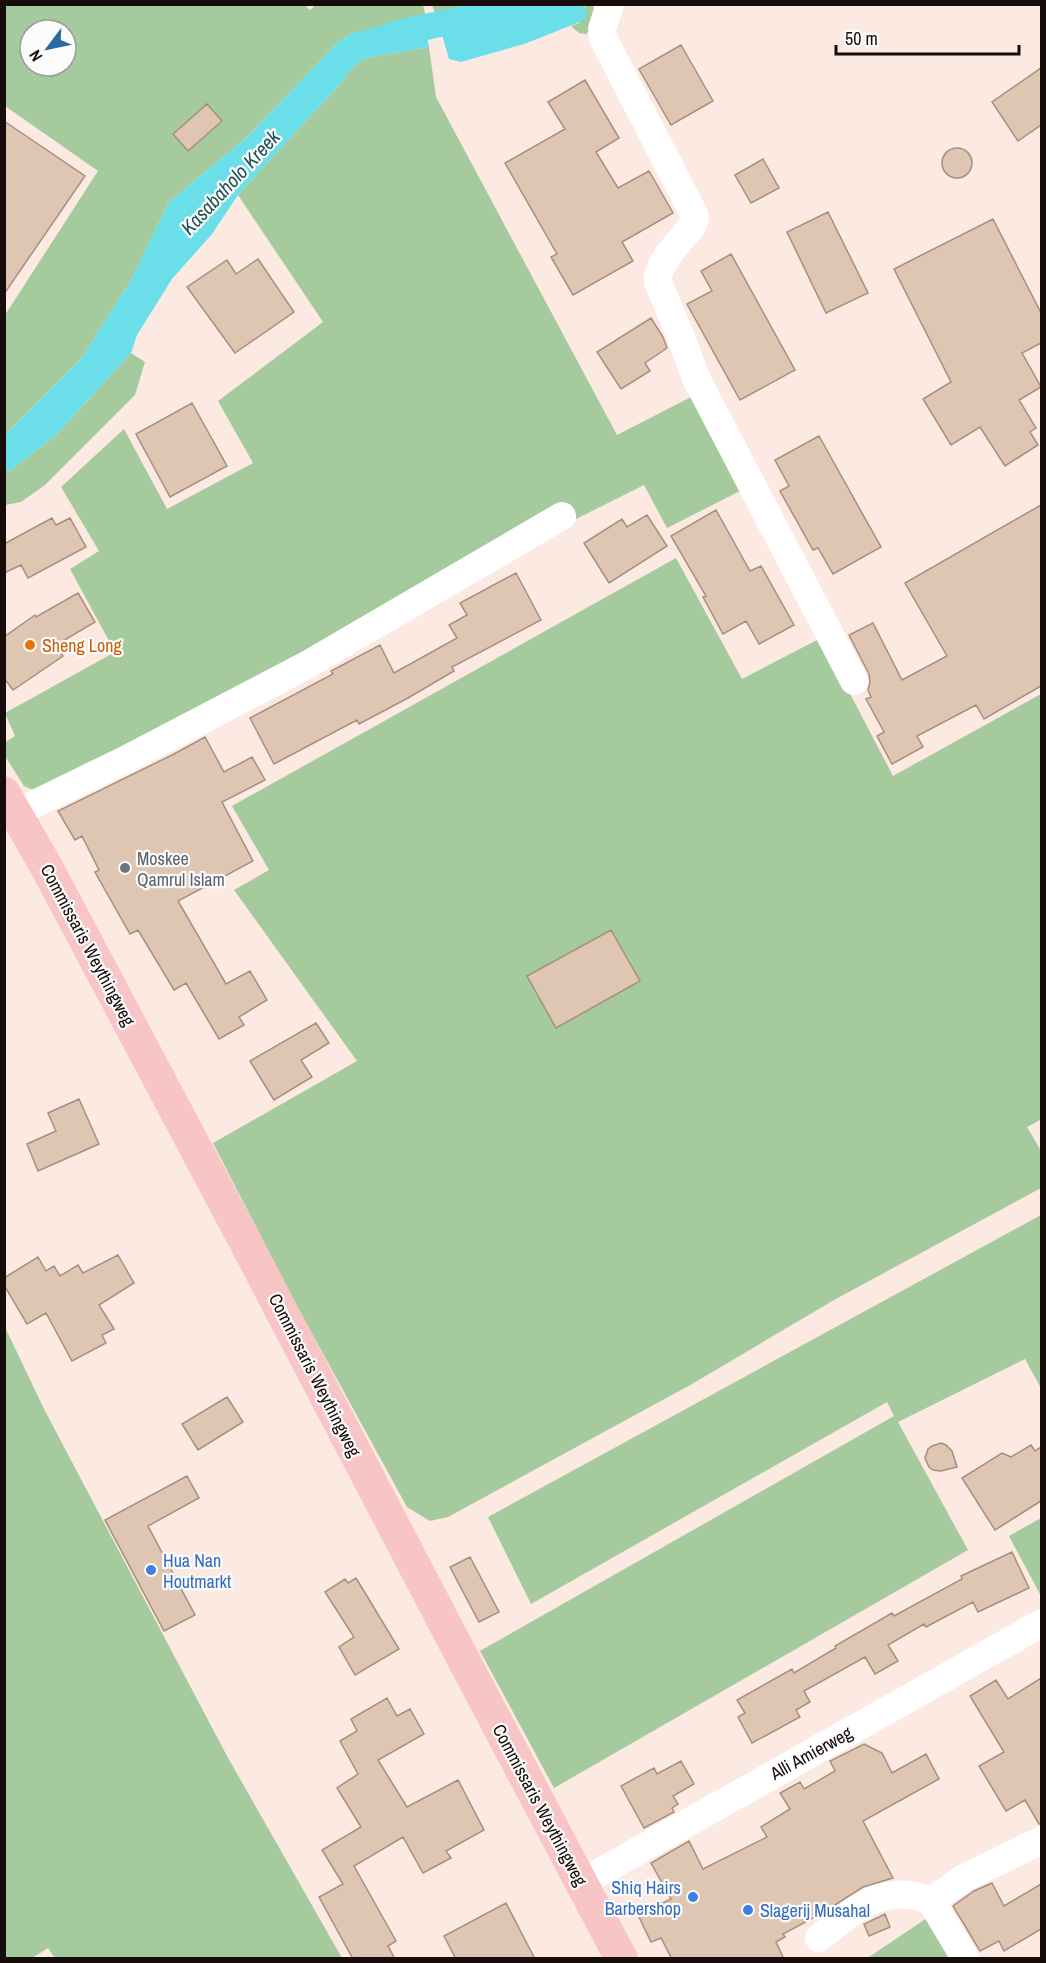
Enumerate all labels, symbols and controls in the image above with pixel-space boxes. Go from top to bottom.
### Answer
north arrow [18,18,78,78]
scale bar [836,18,1019,56]
text: 50 m [845,26,878,51]
text: N [23,46,47,66]
water label: Kasabaholo Kreek [174,123,286,240]
place label: Sheng Long [42,633,122,658]
marker: Sheng Long [23,638,37,652]
place label: Moskee Qamrul Islam [137,846,225,892]
street label: Commissaris Weythingweg [35,860,142,1031]
marker: Moskee Qamrul Islam [118,861,132,875]
street label: Commissaris Weythingweg [263,1289,367,1462]
place label: Hua Nan Houtmarkt [163,1548,231,1594]
marker: Hua Nan Houtmarkt [144,1563,158,1577]
street label: Commissaris Weythingweg [487,1720,594,1891]
street label: Alli Amierweg [765,1720,857,1786]
place label: Shiq Hairs Barbershop [605,1875,681,1921]
marker: Shiq Hairs Barbershop [686,1890,700,1904]
place label: Slagerij Musahal [760,1898,870,1923]
marker: Slagerij Musahal [741,1903,755,1917]

